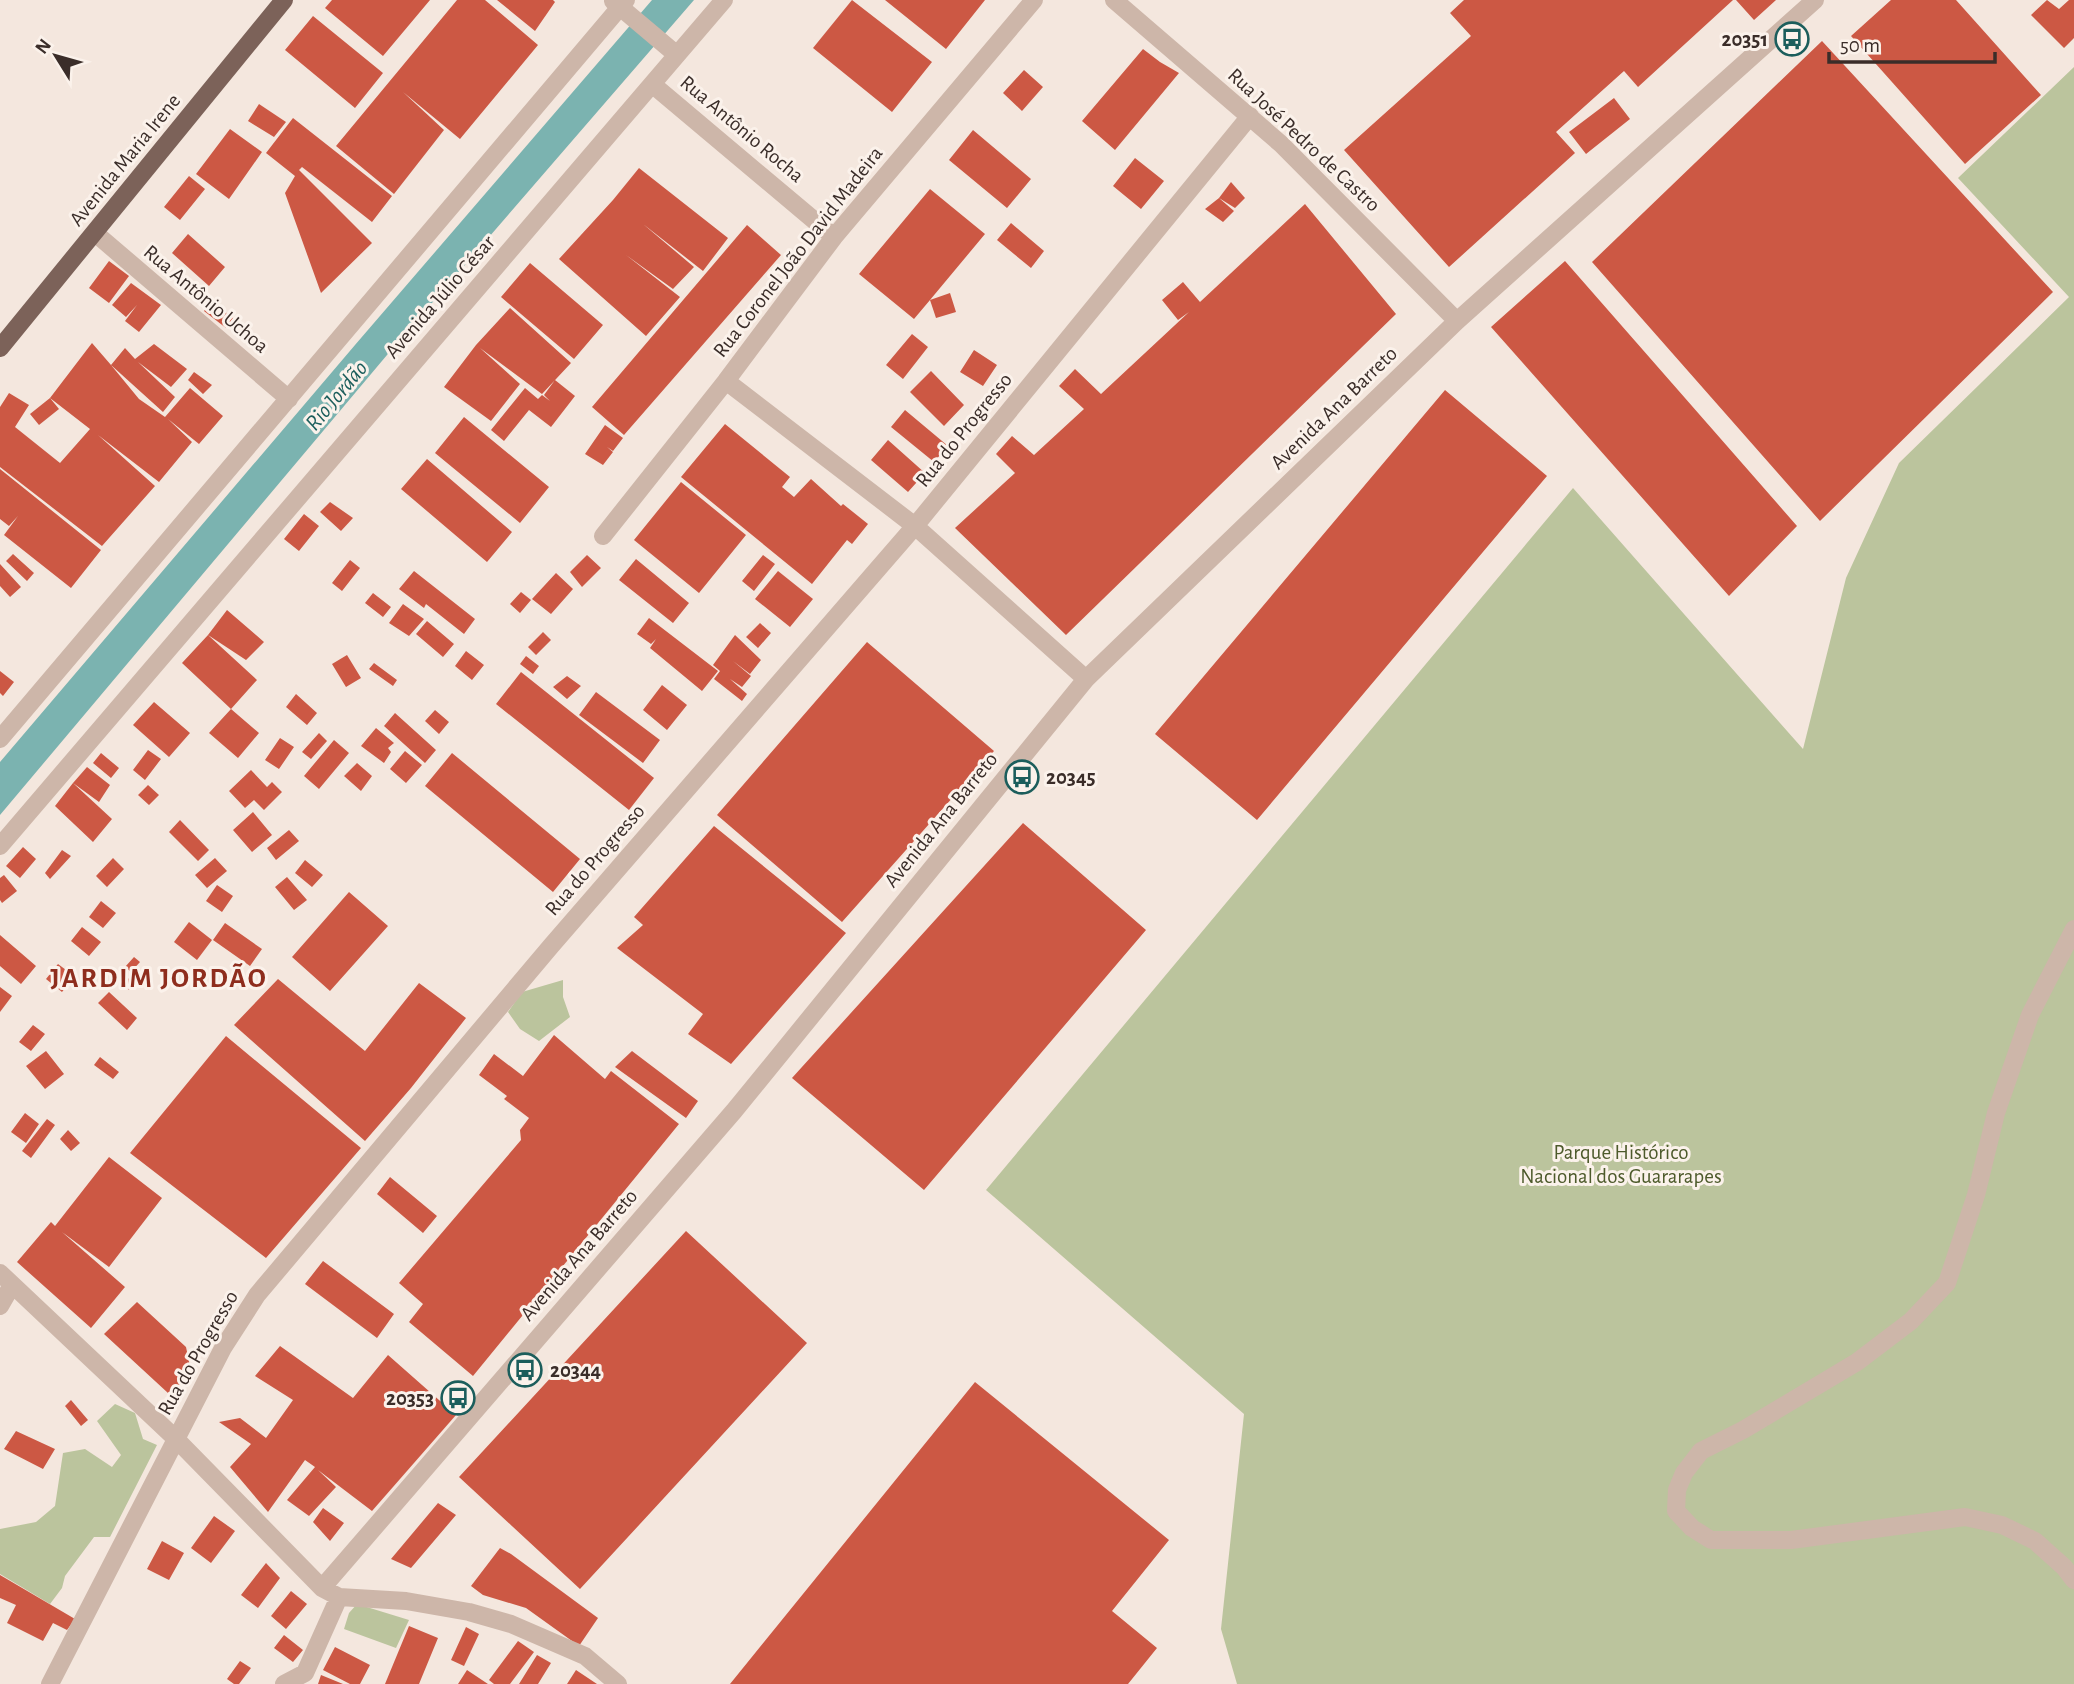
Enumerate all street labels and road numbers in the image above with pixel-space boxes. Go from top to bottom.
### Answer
street label: Rua José Pedro de Castro [1224,64,1384,216]
street label: Rua Antônio Rocha [676,71,808,187]
street label: Avenida Maria Irene [65,90,185,230]
street label: Rua Coronel João David Madeira [709,143,887,361]
street label: Avenida Júlio César [381,231,499,362]
street label: Rua Antônio Uchoa [140,241,273,357]
street label: Avenida Ana Barreto [1267,343,1401,473]
street label: Rua do Progresso [912,369,1016,491]
street label: Avenida Ana Barreto [880,749,1002,891]
street label: Rua do Progresso [541,800,649,920]
street label: Avenida Ana Barreto [516,1185,642,1325]
street label: Rua do Progresso [154,1287,242,1419]

